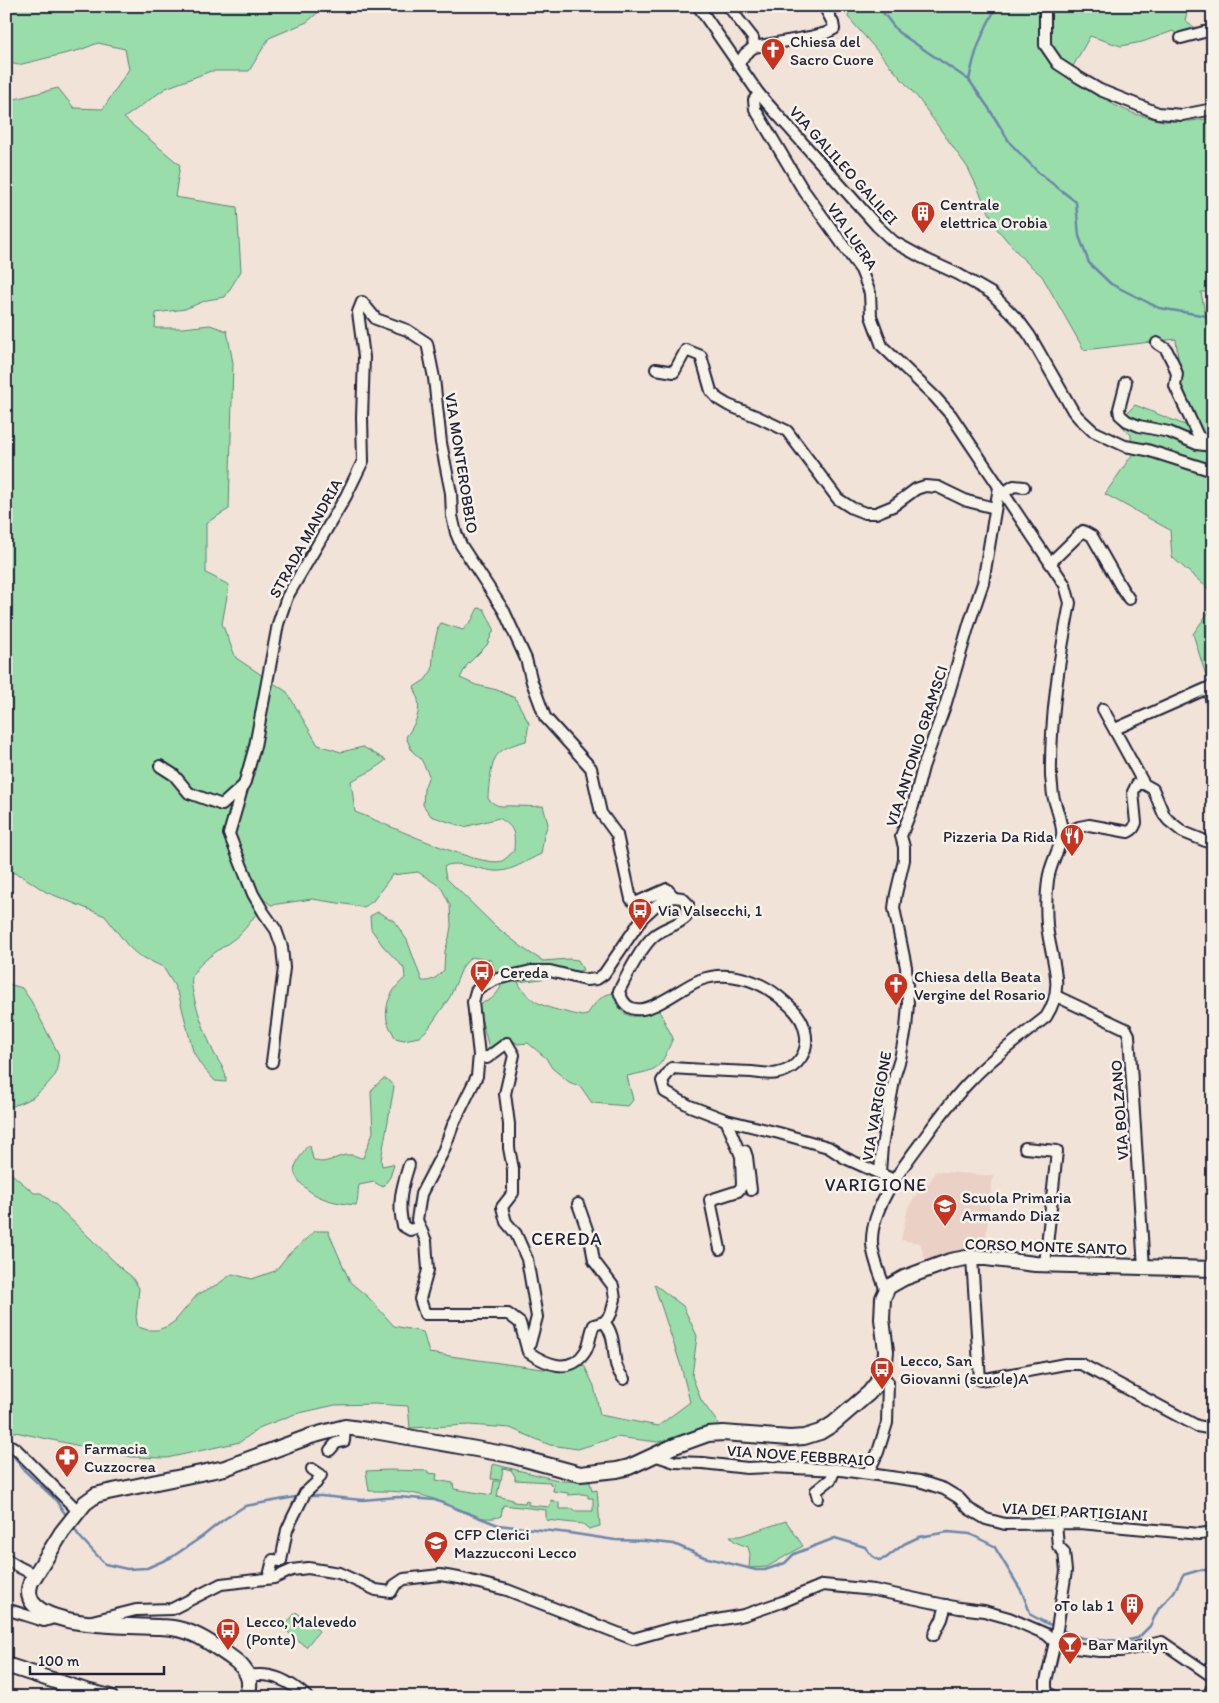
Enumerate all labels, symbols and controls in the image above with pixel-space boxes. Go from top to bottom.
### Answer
place label: Chiesa del Sacro Cuore [790,32,874,69]
church icon: Chiesa del Sacro Cuore [760,37,786,71]
street label: VIA GALILEO GALILEI [785,102,902,229]
place label: Centrale elettrica Orobia [940,195,1048,232]
street label: VIA LUERA [823,199,882,273]
building icon: Centrale elettrica Orobia [910,200,936,234]
street label: VIA MONTEROBBIO [441,391,482,535]
street label: STRADA MANDRIA [265,475,346,601]
street label: VIA ANTONIO GRAMSCI [881,663,951,829]
restaurant icon: Pizzeria Da Rida [1059,823,1085,857]
place label: Pizzeria Da Rida [943,827,1055,846]
bus stop icon: Via Valsecchi, 1 [627,897,653,931]
place label: Via Valsecchi, 1 [658,901,763,920]
bus stop icon: Cereda [469,959,495,993]
place label: Cereda [500,963,549,982]
place label: Chiesa della Beata Vergine del Rosario [914,967,1046,1004]
church icon: Chiesa della Beata Vergine del Rosario [883,972,909,1006]
street label: VIA VARIGIONE [857,1050,896,1162]
street label: VIA BOLZANO [1107,1059,1132,1161]
district label: VARIGIONE [825,1174,927,1196]
place label: Scuola Primaria Armando Diaz [962,1188,1072,1225]
school or university icon: Scuola Primaria Armando Diaz [932,1193,958,1227]
district label: CEREDA [531,1228,603,1250]
street label: CORSO MONTE SANTO [964,1234,1128,1259]
place label: Lecco, San Giovanni (scuole)A [900,1351,1028,1388]
bus stop icon: Lecco, San Giovanni (scuole)A [869,1356,895,1390]
place label: Farmacia Cuzzocrea [84,1439,156,1476]
street label: VIA NOVE FEBBRAIO [726,1441,876,1470]
pharmacy icon: Farmacia Cuzzocrea [54,1444,80,1478]
street label: VIA DEI PARTIGIANI [1002,1498,1148,1525]
place label: CFP Clerici Mazzucconi Lecco [454,1525,577,1562]
school or university icon: CFP Clerici Mazzucconi Lecco [423,1530,449,1564]
building icon: oTo lab 1 [1119,1592,1145,1626]
place label: oTo lab 1 [1054,1596,1115,1615]
place label: Lecco, Malevedo (Ponte) [246,1612,357,1649]
bus stop icon: Lecco, Malevedo (Ponte) [215,1617,241,1651]
bar icon: Bar Marilyn [1057,1631,1083,1665]
place label: Bar Marilyn [1088,1635,1169,1654]
scale bar [30,1643,164,1675]
text: 100 m [38,1652,80,1670]

